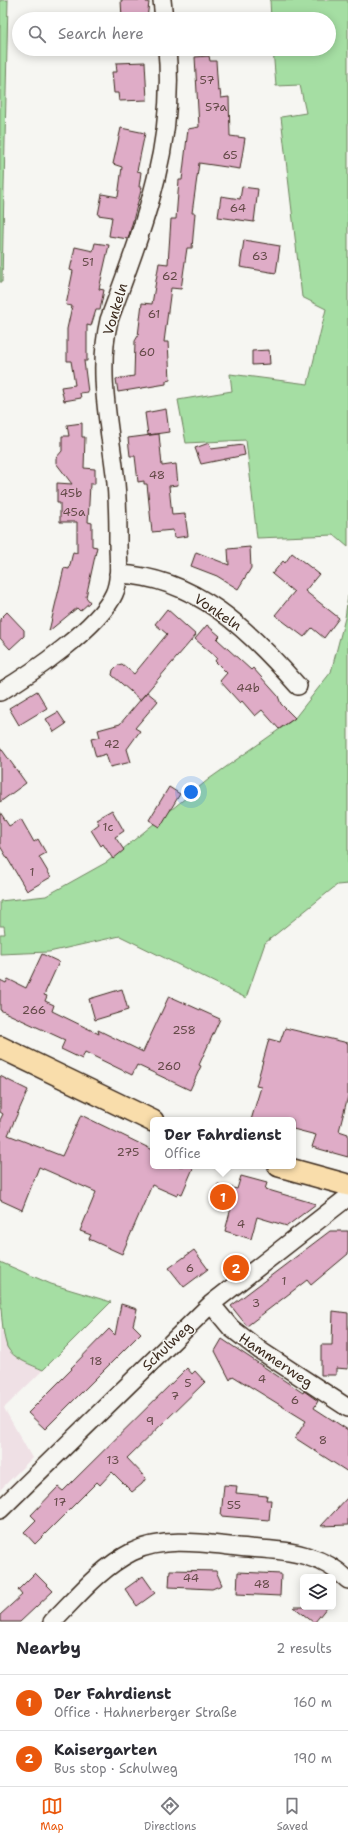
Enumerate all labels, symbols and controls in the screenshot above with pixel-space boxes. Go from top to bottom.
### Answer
search box [12,12,336,56]
icon: search [26,23,48,45]
text: Search here [58,24,144,44]
house number: 57 [199,72,215,88]
house number: 57a [205,99,228,115]
house number: 65 [222,147,238,163]
house number: 64 [230,200,246,216]
house number: 63 [252,248,268,264]
house number: 51 [82,254,94,270]
house number: 62 [162,268,178,284]
street label: Vonkeln [99,280,132,337]
house number: 61 [148,306,160,322]
house number: 60 [139,344,155,360]
house number: 48 [149,467,165,483]
house number: 45b [60,485,82,501]
house number: 45a [63,504,86,520]
street label: Vonkeln [191,590,246,635]
house number: 44b [236,680,260,696]
house number: 42 [104,736,120,752]
your location [181,782,201,802]
house number: 1c [102,819,114,835]
house number: 1 [29,864,35,880]
house number: 266 [22,1002,46,1018]
house number: 258 [172,1022,196,1038]
house number: 260 [157,1058,181,1074]
popup [150,1117,296,1169]
text: Der Fahrdienst [164,1125,282,1145]
house number: 275 [117,1144,139,1160]
text: Office [164,1145,201,1162]
pin: 1 [210,1182,236,1212]
house number: 4 [237,1216,245,1232]
pin: 2 [223,1253,249,1283]
house number: 6 [186,1260,194,1276]
house number: 1 [281,1273,287,1289]
house number: 3 [252,1295,260,1311]
street label: Schulweg [138,1318,196,1374]
street label: Hammerweg [236,1329,316,1391]
house number: 18 [89,1353,103,1369]
house number: 4 [258,1371,266,1387]
house number: 5 [184,1375,192,1391]
house number: 7 [171,1388,179,1404]
house number: 6 [291,1392,299,1408]
house number: 9 [146,1413,154,1429]
house number: 8 [319,1432,327,1448]
house number: 13 [107,1452,119,1468]
house number: 17 [54,1494,66,1510]
house number: 55 [227,1497,241,1513]
house number: 44 [183,1570,199,1586]
map controls [300,1574,336,1610]
button: layers [300,1574,336,1610]
house number: 48 [254,1576,270,1592]
text: Nearby [16,1637,81,1659]
text: 2 results [276,1640,332,1657]
text: Der Fahrdienst [54,1684,171,1704]
text: 1 [26,1694,32,1711]
text: 160 m [294,1694,332,1711]
text: Office · Hahnerberger Straße [54,1704,237,1721]
text: Kaisergarten [54,1740,157,1760]
text: 2 [24,1750,34,1767]
text: 190 m [293,1750,332,1767]
text: Bus stop · Schulweg [54,1760,178,1777]
tab: Map [40,1795,64,1834]
tab: Directions [144,1795,196,1834]
tab: Saved [277,1795,308,1834]

